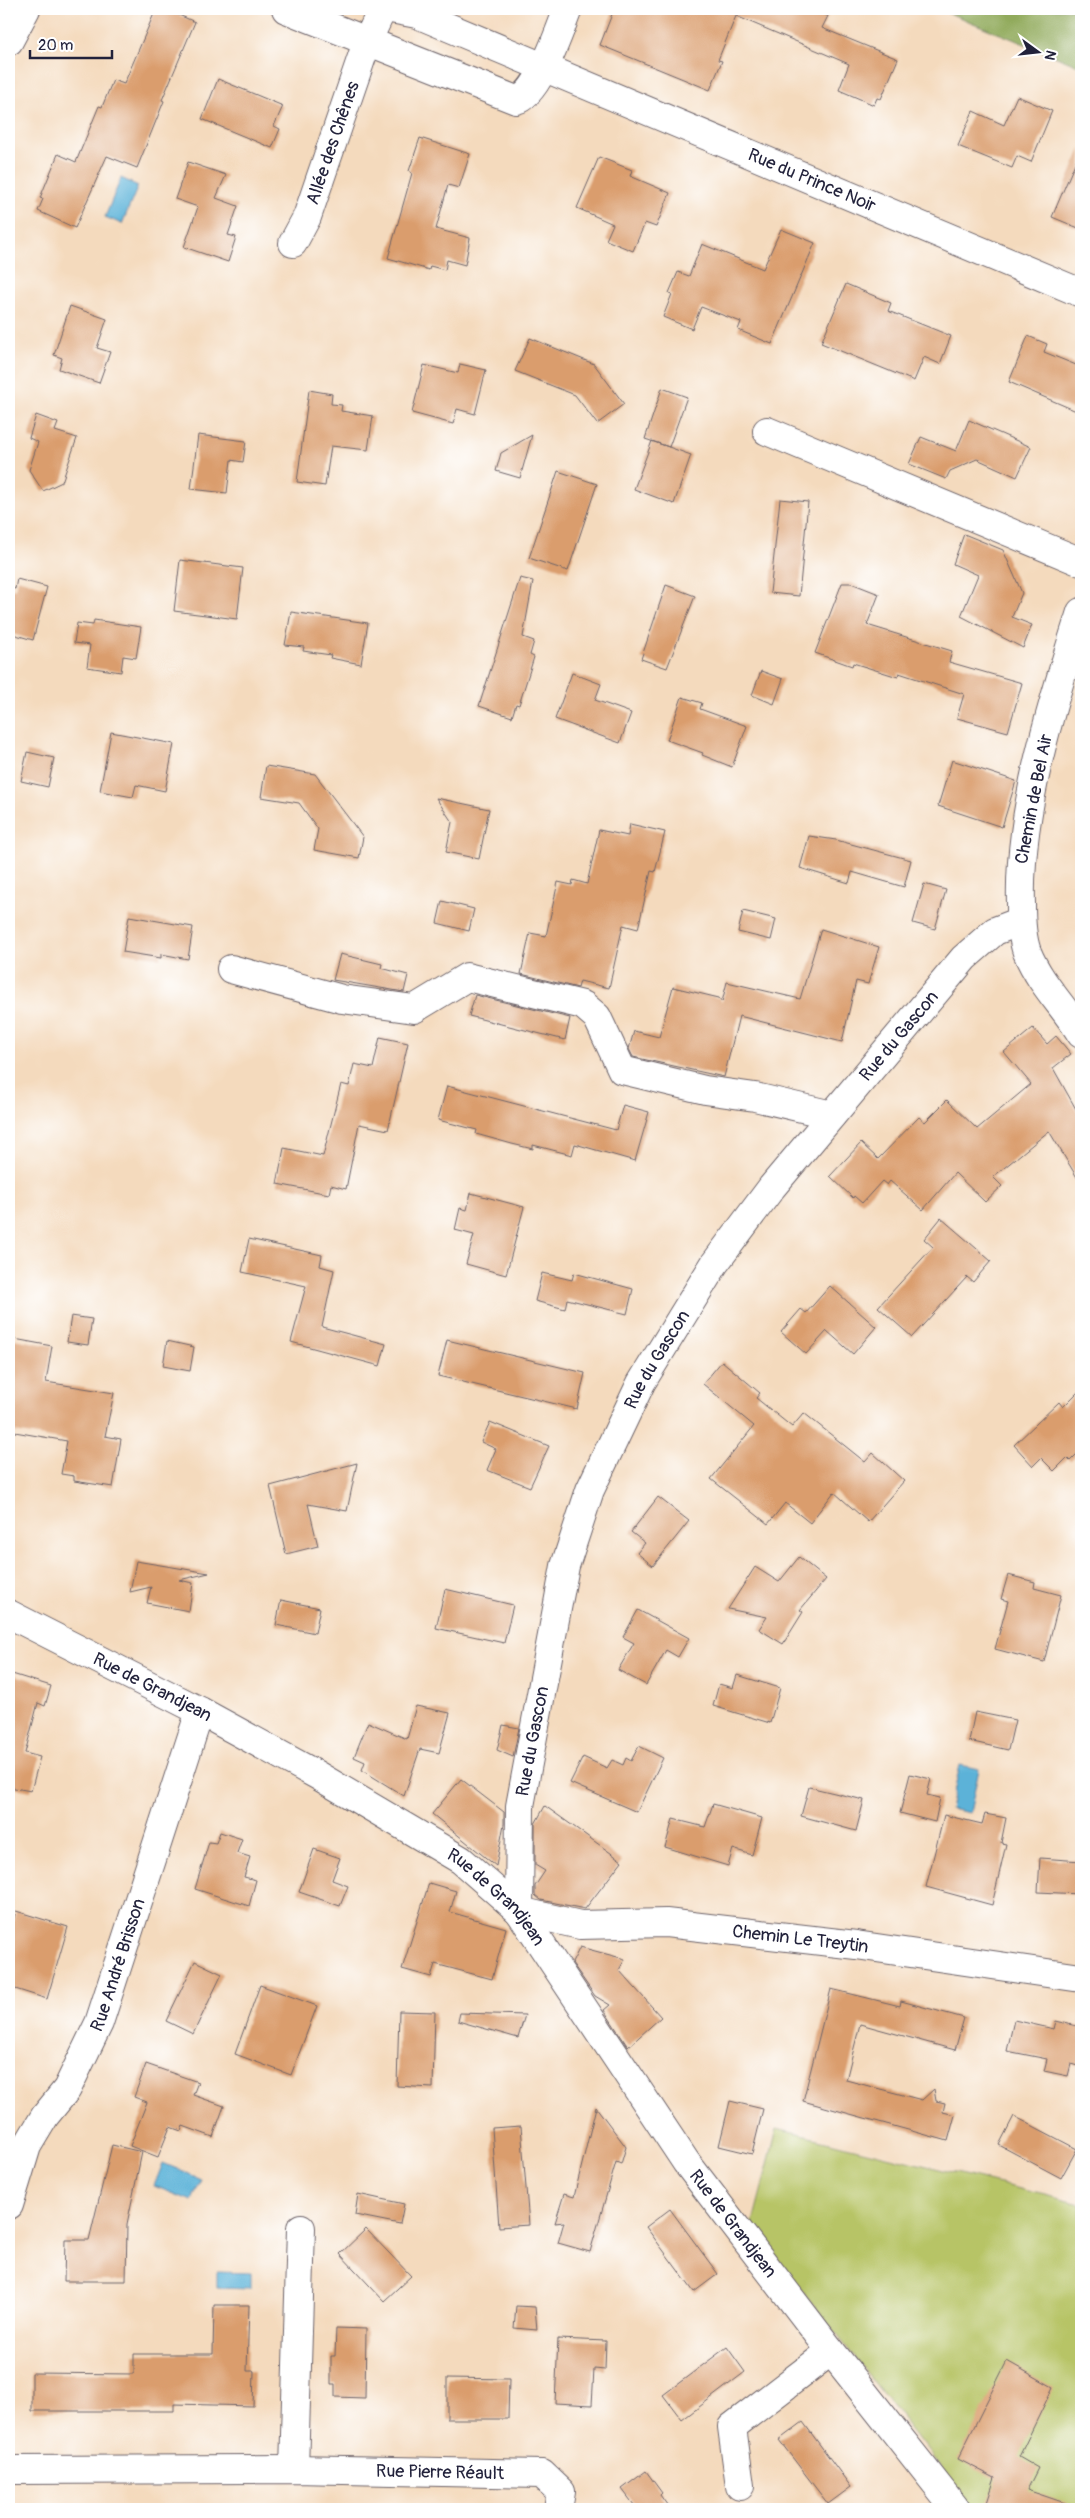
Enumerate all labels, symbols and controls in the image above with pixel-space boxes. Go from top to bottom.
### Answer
scale bar [30,28,112,60]
north arrow [1012,28,1062,78]
text: 20 m [38,36,73,55]
text: N [1041,48,1060,62]
street label: Allée des Chênes [301,78,364,207]
street label: Rue du Prince Noir [745,143,880,217]
street label: Chemin de Bel Air [1010,732,1058,866]
street label: Rue du Gascon [854,986,943,1086]
street label: Rue du Gascon [619,1306,695,1413]
street label: Rue de Grandjean [89,1647,216,1727]
street label: Rue du Gascon [511,1684,554,1798]
street label: Rue de Grandjean [443,1843,550,1950]
street label: Rue André Brisson [85,1895,150,2035]
street label: Chemin Le Treytin [731,1919,870,1958]
street label: Rue de Grandjean [684,2165,782,2282]
street label: Rue Pierre Réault [376,2459,505,2485]

